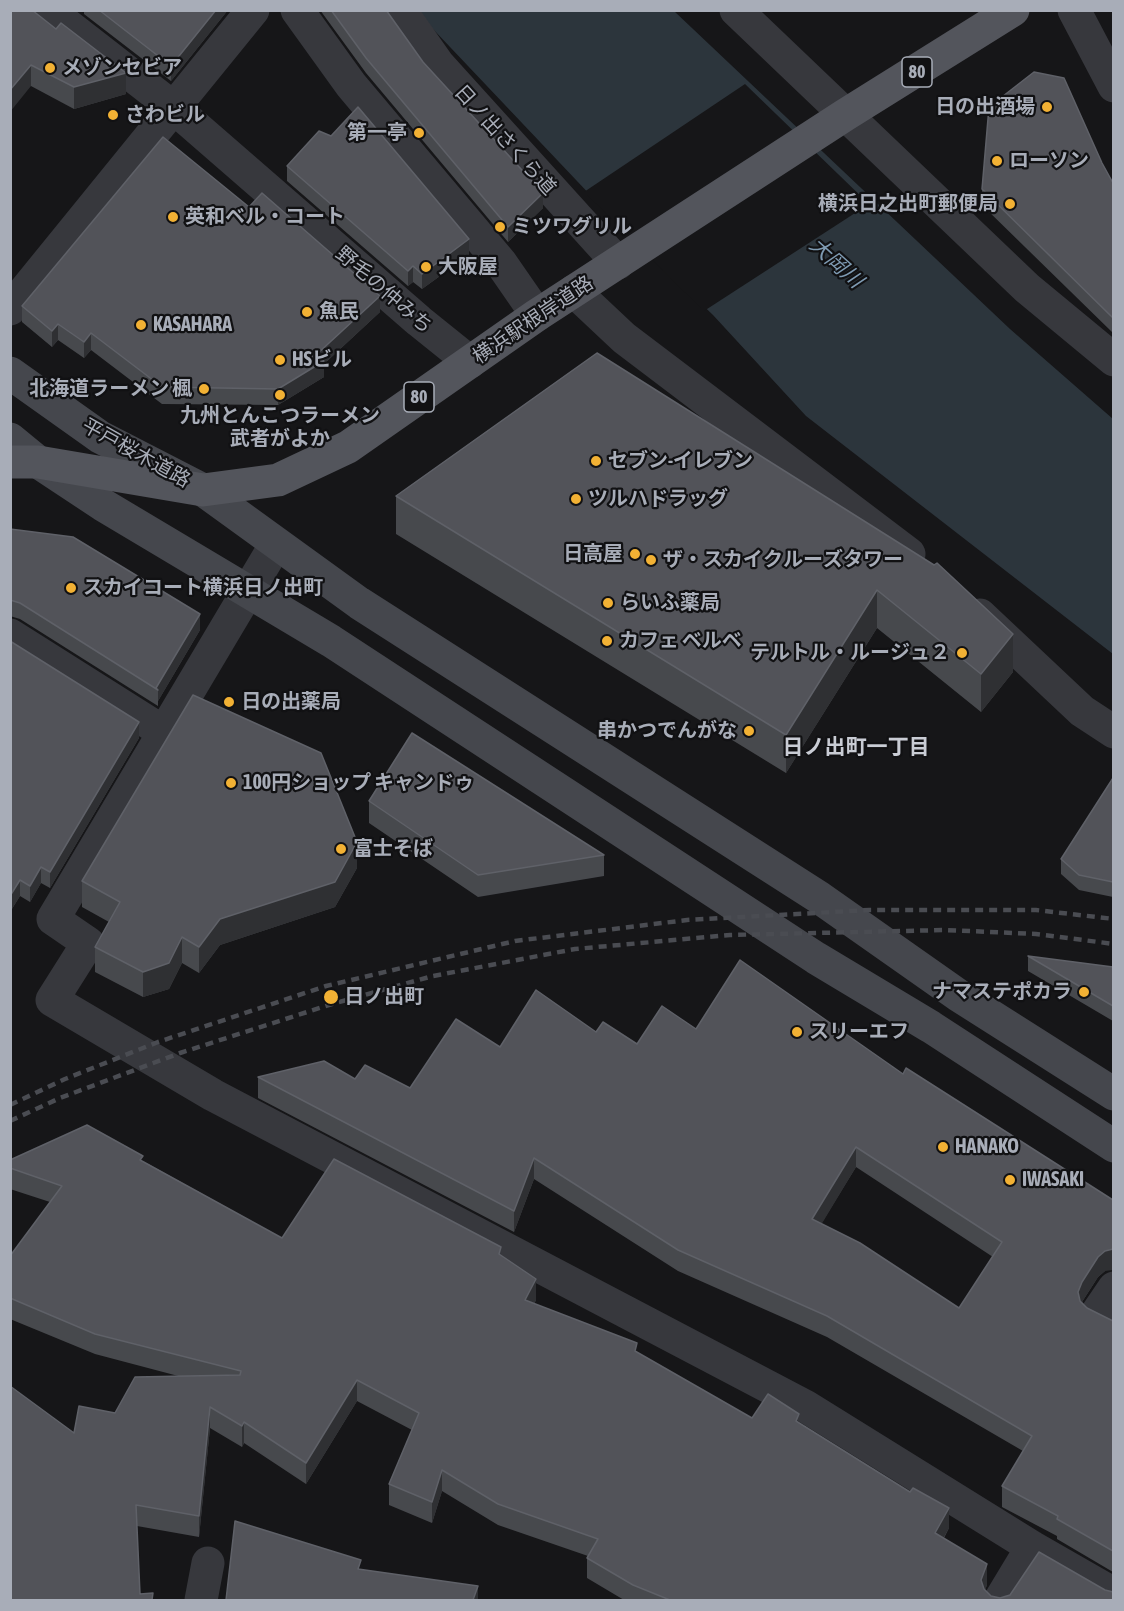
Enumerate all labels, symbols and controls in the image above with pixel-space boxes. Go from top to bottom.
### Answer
place label: メゾンセビア [62,56,182,80]
road number: 80 [902,57,932,87]
marker: メゾンセビア [43,61,57,75]
street label: 日ノ出さくら道 [449,80,561,200]
place label: 日の出酒場 [935,95,1035,119]
marker: 日の出酒場 [1040,100,1054,114]
place label: さわビル [125,103,205,127]
marker: さわビル [106,108,120,122]
place label: 第一亭 [347,121,407,145]
marker: 第一亭 [412,126,426,140]
place label: ローソン [1009,149,1089,173]
marker: ローソン [990,154,1004,168]
place label: 横浜日之出町郵便局 [818,192,998,216]
marker: 横浜日之出町郵便局 [1003,197,1017,211]
place label: 英和ベル・コート [185,205,345,229]
marker: 英和ベル・コート [166,210,180,224]
place label: ミツワグリル [512,215,632,239]
marker: ミツワグリル [493,220,507,234]
water label: 大岡川 [804,233,868,293]
street label: 野毛の仲みち [331,242,437,338]
place label: 大阪屋 [438,255,498,279]
marker: 大阪屋 [419,260,433,274]
street label: 横浜駅根岸道路 [468,271,598,369]
place label: 魚民 [319,300,359,324]
marker: 魚民 [300,305,314,319]
place label: KASAHARA [153,313,232,337]
marker: KASAHARA [134,318,148,332]
place label: HSビル [292,348,352,372]
marker: HSビル [273,353,287,367]
place label: 北海道ラーメン 楓 [29,377,192,401]
marker: 北海道ラーメン 楓 [197,382,211,396]
road number: 80 [404,382,434,412]
marker: 九州とんこつラーメン 武者がよか [273,388,287,402]
place label: 九州とんこつラーメン 武者がよか [180,404,380,451]
street label: 平戸桜木道路 [78,413,194,493]
place label: セブン-イレブン [608,449,753,473]
marker: セブン-イレブン [589,454,603,468]
place label: ツルハドラッグ [588,487,728,511]
marker: ツルハドラッグ [569,492,583,506]
place label: 日高屋 [563,542,623,566]
marker: 日高屋 [628,547,642,561]
place label: ザ・スカイクルーズタワー [663,548,903,572]
marker: ザ・スカイクルーズタワー [644,553,658,567]
place label: スカイコート横浜日ノ出町 [83,576,323,600]
marker: スカイコート横浜日ノ出町 [64,581,78,595]
place label: らいふ薬局 [620,591,720,615]
marker: らいふ薬局 [601,596,615,610]
place label: カフェ ベルベ [619,629,742,653]
marker: カフェ ベルベ [600,634,614,648]
place label: テルトル・ルージュ２ [750,641,950,665]
marker: テルトル・ルージュ２ [955,646,969,660]
place label: 日の出薬局 [241,690,341,714]
marker: 日の出薬局 [222,695,236,709]
place label: 串かつでんがな [597,719,737,743]
marker: 串かつでんがな [742,724,756,738]
district label: 日ノ出町一丁目 [783,734,929,760]
place label: 100円ショップ キャンドゥ [243,771,474,795]
marker: 100円ショップ キャンドゥ [224,776,238,790]
place label: 富士そば [353,837,433,861]
marker: 富士そば [334,842,348,856]
place label: ナマステポカラ [932,980,1072,1004]
place label: 日ノ出町 [344,985,424,1009]
marker: ナマステポカラ [1077,985,1091,999]
marker: 日ノ出町 [322,988,340,1006]
place label: スリーエフ [809,1020,909,1044]
marker: スリーエフ [790,1025,804,1039]
place label: HANAKO [955,1135,1019,1159]
marker: HANAKO [936,1140,950,1154]
place label: IWASAKI [1022,1168,1084,1192]
marker: IWASAKI [1003,1173,1017,1187]

